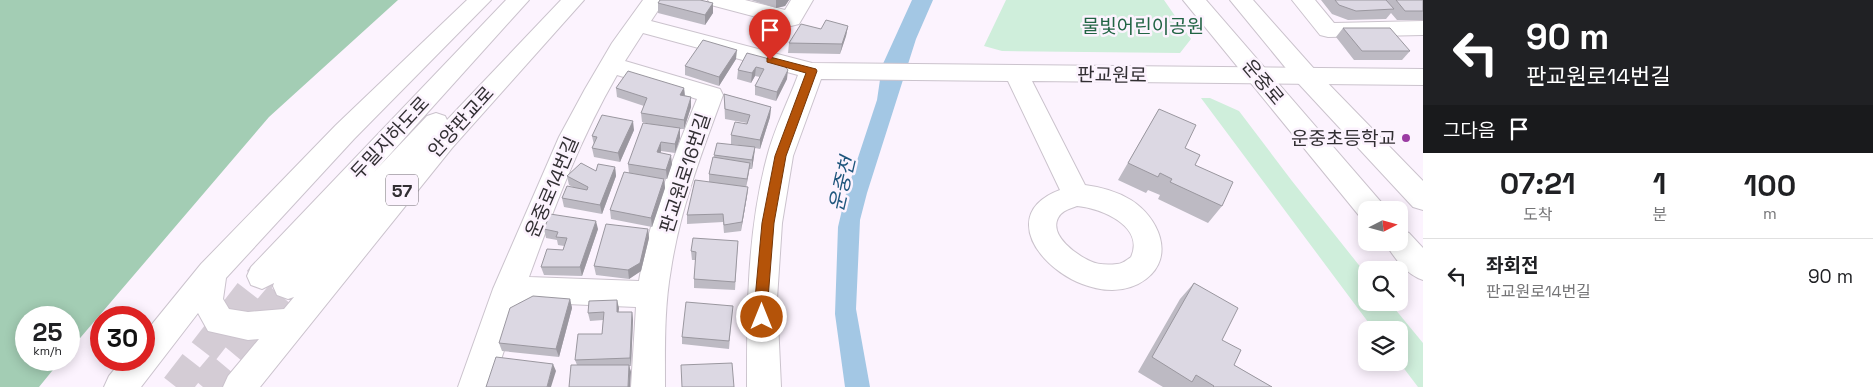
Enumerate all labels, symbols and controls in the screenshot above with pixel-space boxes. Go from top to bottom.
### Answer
pin [749,9,791,60]
park label: 물빛어린이공원 [1082,14,1204,39]
text: 90 m [1526,15,1609,59]
icon: arrive [756,16,784,44]
icon: left [1443,20,1508,85]
street label: 운중로 [1237,54,1289,110]
street label: 판교원로 [1077,62,1147,88]
text: 판교원로14번길 [1526,62,1670,90]
street label: 안양판교로 [422,81,500,163]
street label: 두밀지하도로 [345,91,435,185]
street label: 판교원로16번길 [654,110,716,236]
icon: arrive [1505,115,1533,143]
text: 그다음 [1443,118,1495,143]
place label: 운중초등학교 [1291,126,1396,151]
marker: 운중초등학교 [1400,132,1412,144]
street label: 운중로14번길 [520,133,584,241]
water label: 운중천 [823,152,861,214]
text: 07:21 [1500,164,1576,203]
text: 1 [1653,164,1666,203]
text: 100 [1744,166,1796,205]
road number: 57 [386,174,418,206]
north arrow [1358,201,1408,251]
map controls [1358,201,1408,371]
text: m [1763,203,1777,224]
text: 도착 [1523,204,1552,225]
text: 분 [1652,204,1667,225]
text: 좌회전 [1486,253,1538,278]
button: search [1358,261,1408,311]
icon: left [1443,262,1471,290]
text: 90 m [1808,264,1853,289]
text: 판교원로14번길 [1486,281,1591,302]
position arrow [735,290,787,342]
speed limit sign: 30 [90,306,155,371]
text: 25 [33,316,62,348]
button: layers [1358,321,1408,371]
text: km/h [33,343,62,359]

